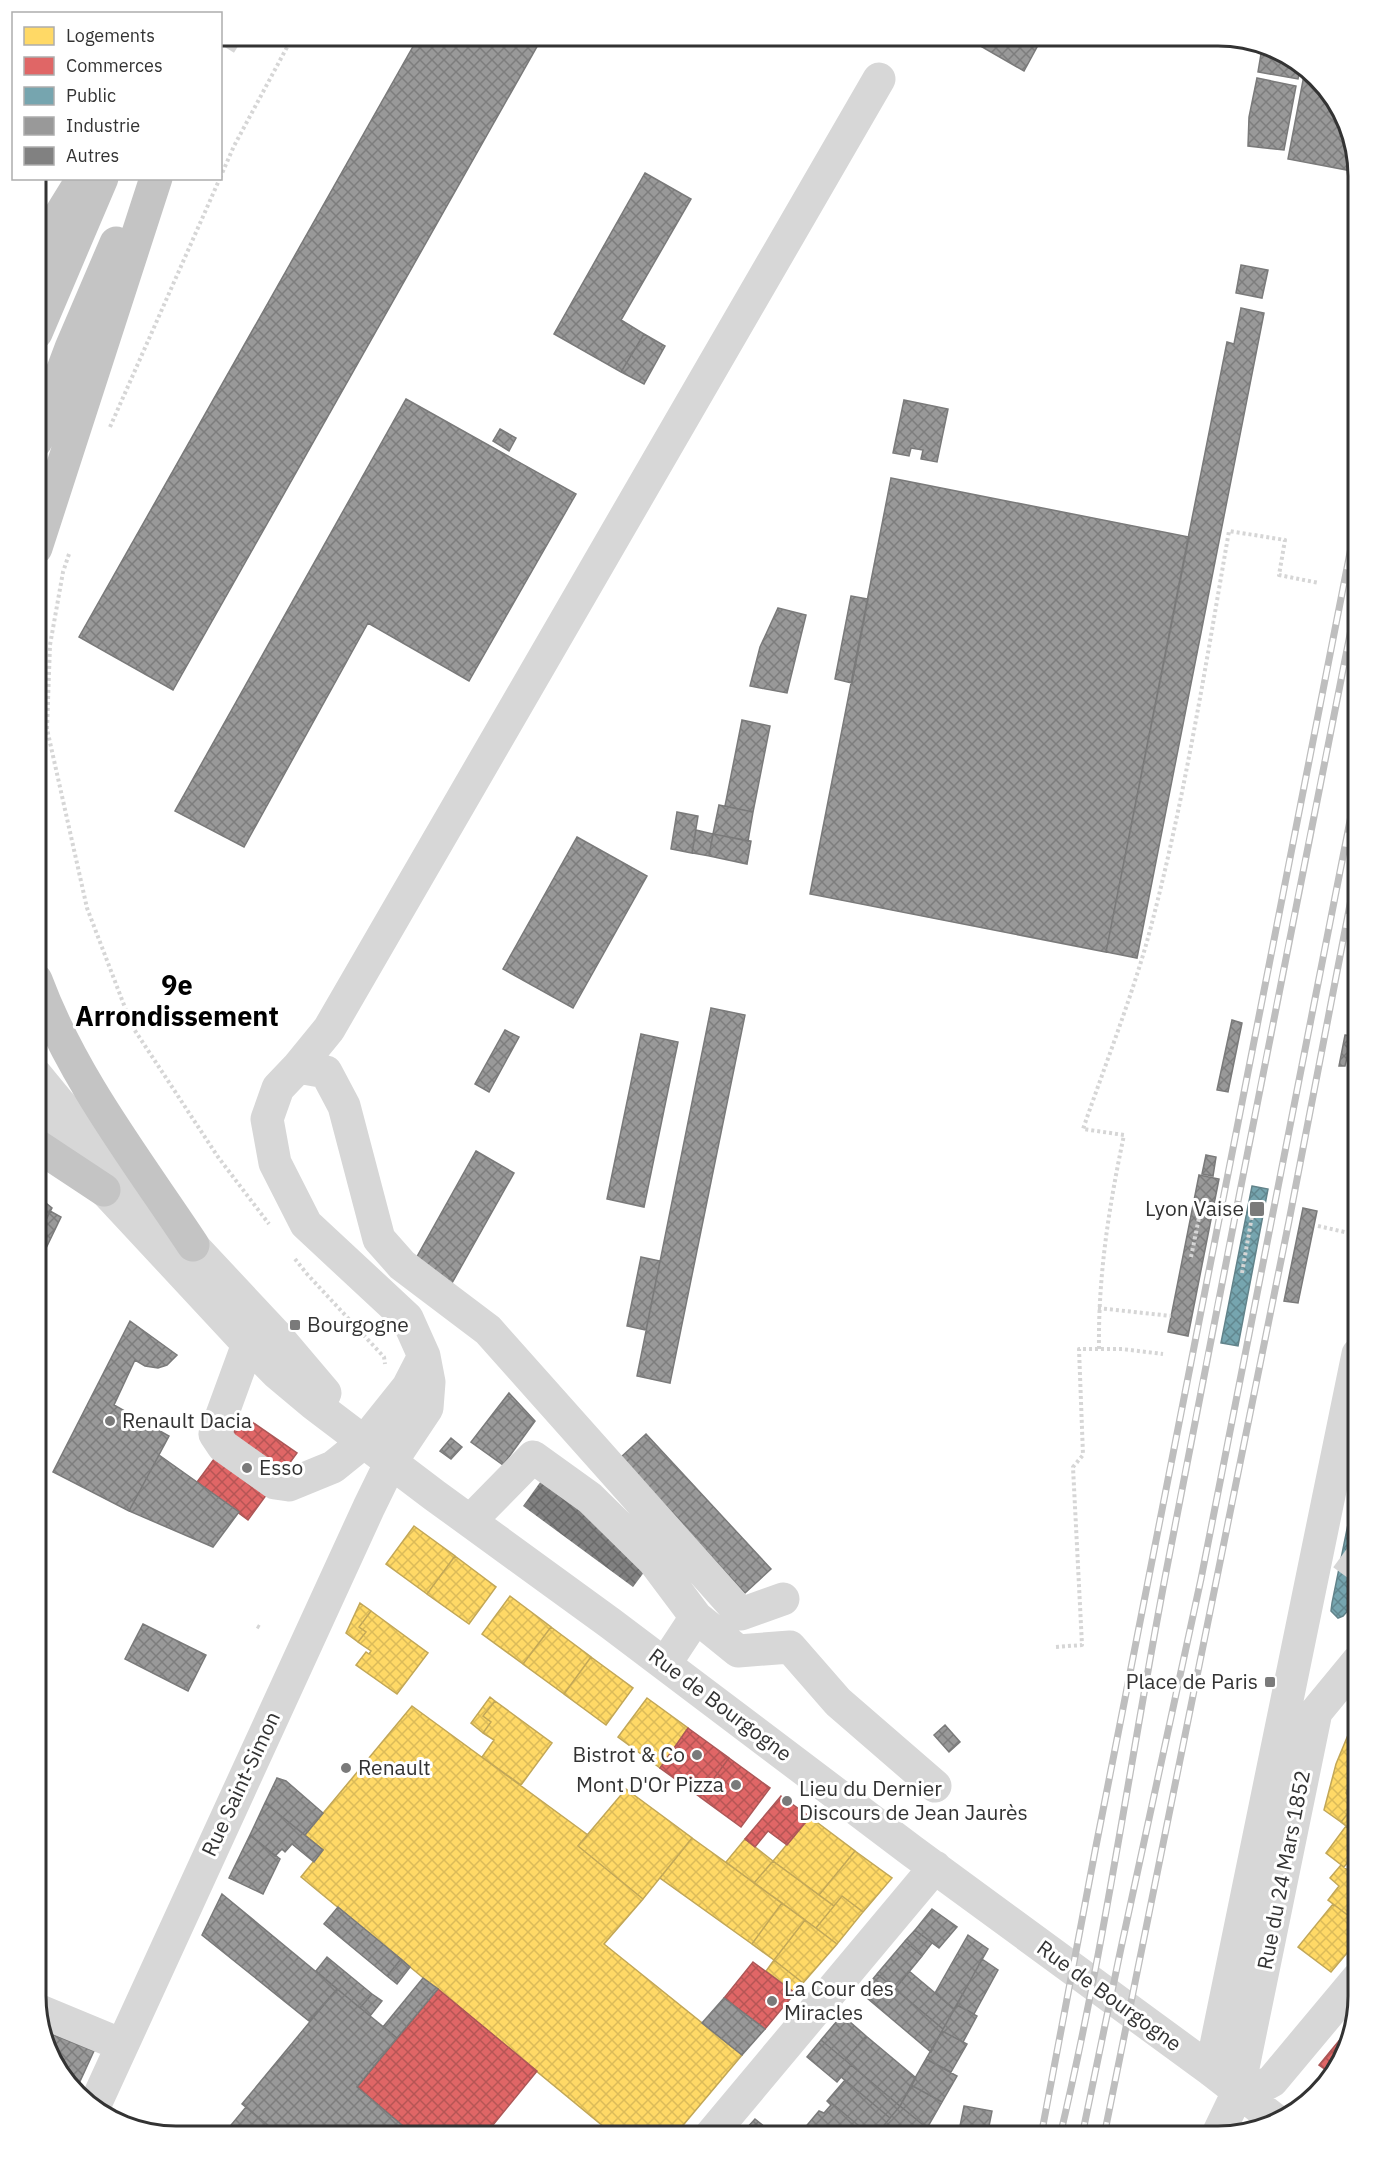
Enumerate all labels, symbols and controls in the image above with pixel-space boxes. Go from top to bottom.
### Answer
legend [12,12,222,180]
text: Logements [66,24,155,47]
text: Commerces [66,54,163,77]
text: Public [66,84,116,107]
text: Industrie [66,114,140,137]
text: Autres [66,144,119,167]
district label: 9e Arrondissement [75,967,279,1033]
place label: Lyon Vaise [1145,1194,1244,1222]
marker: Lyon Vaise [1248,1200,1266,1218]
place label: Bourgogne [307,1310,409,1338]
marker: Bourgogne [288,1318,302,1332]
place label: Renault Dacia [122,1406,252,1434]
marker: Renault Dacia [103,1414,117,1428]
place label: Esso [259,1453,303,1481]
marker: Esso [240,1461,254,1475]
street label: Rue de Bourgogne [643,1641,798,1767]
place label: Place de Paris [1126,1667,1258,1695]
marker: Place de Paris [1263,1675,1277,1689]
street label: Rue Saint-Simon [194,1707,286,1861]
place label: Bistrot & Co [573,1740,685,1768]
marker: Bistrot & Co [690,1748,704,1762]
place label: Renault [358,1753,431,1781]
marker: Renault [339,1761,353,1775]
street label: Rue du 24 Mars 1852 [1250,1768,1316,1972]
place label: Mont D'Or Pizza [576,1770,724,1798]
place label: Lieu du Dernier Discours de Jean Jaurès [799,1774,1028,1826]
marker: Mont D'Or Pizza [729,1778,743,1792]
marker: Lieu du Dernier Discours de Jean Jaurès [780,1794,794,1808]
street label: Rue de Bourgogne [1032,1933,1188,2057]
place label: La Cour des Miracles [784,1974,894,2026]
marker: La Cour des Miracles [765,1994,779,2008]

